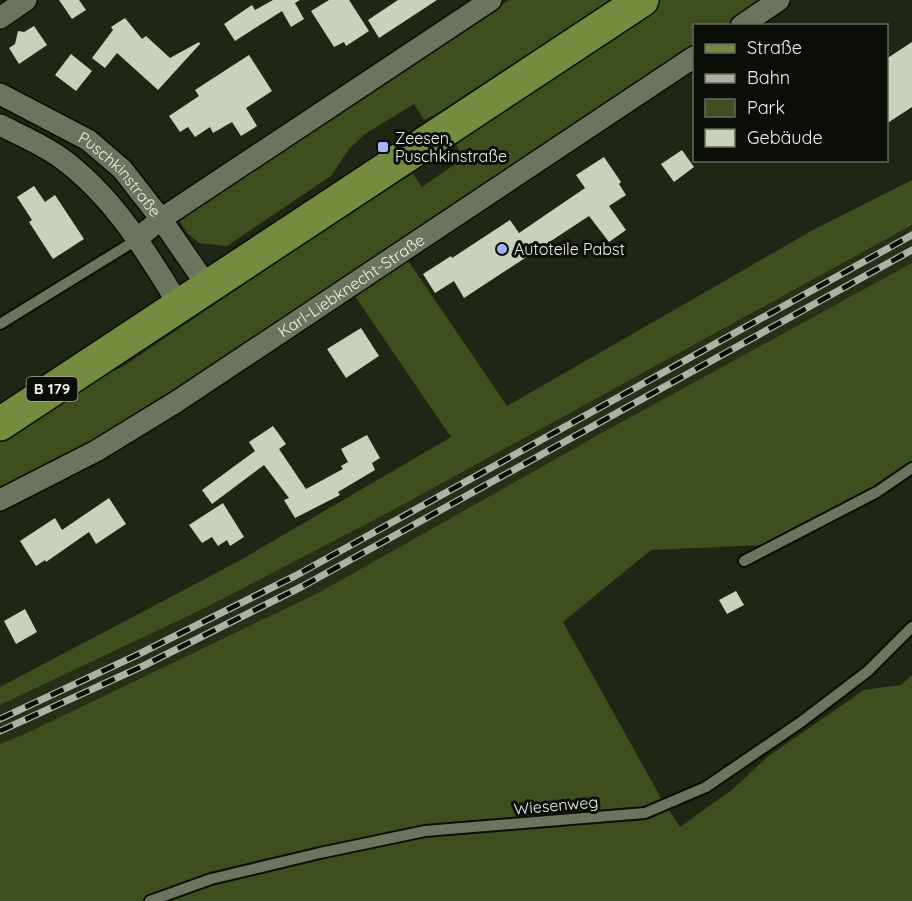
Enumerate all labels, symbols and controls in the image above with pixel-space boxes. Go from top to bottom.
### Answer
legend [693,24,888,162]
text: Straße [747,36,802,59]
text: Bahn [747,66,790,89]
text: Park [747,96,785,119]
text: Gebäude [747,126,823,149]
street label: Puschkinstraße [75,127,166,221]
place label: Zeesen, Puschkinstraße [395,128,507,166]
marker: Zeesen, Puschkinstraße [376,140,390,154]
street label: Karl-Liebknecht-Straße [274,229,428,341]
place label: Autoteile Pabst [514,239,625,259]
marker: Autoteile Pabst [495,242,509,256]
road number: B 179 [26,377,78,401]
street label: Wiesenweg [513,791,599,819]

